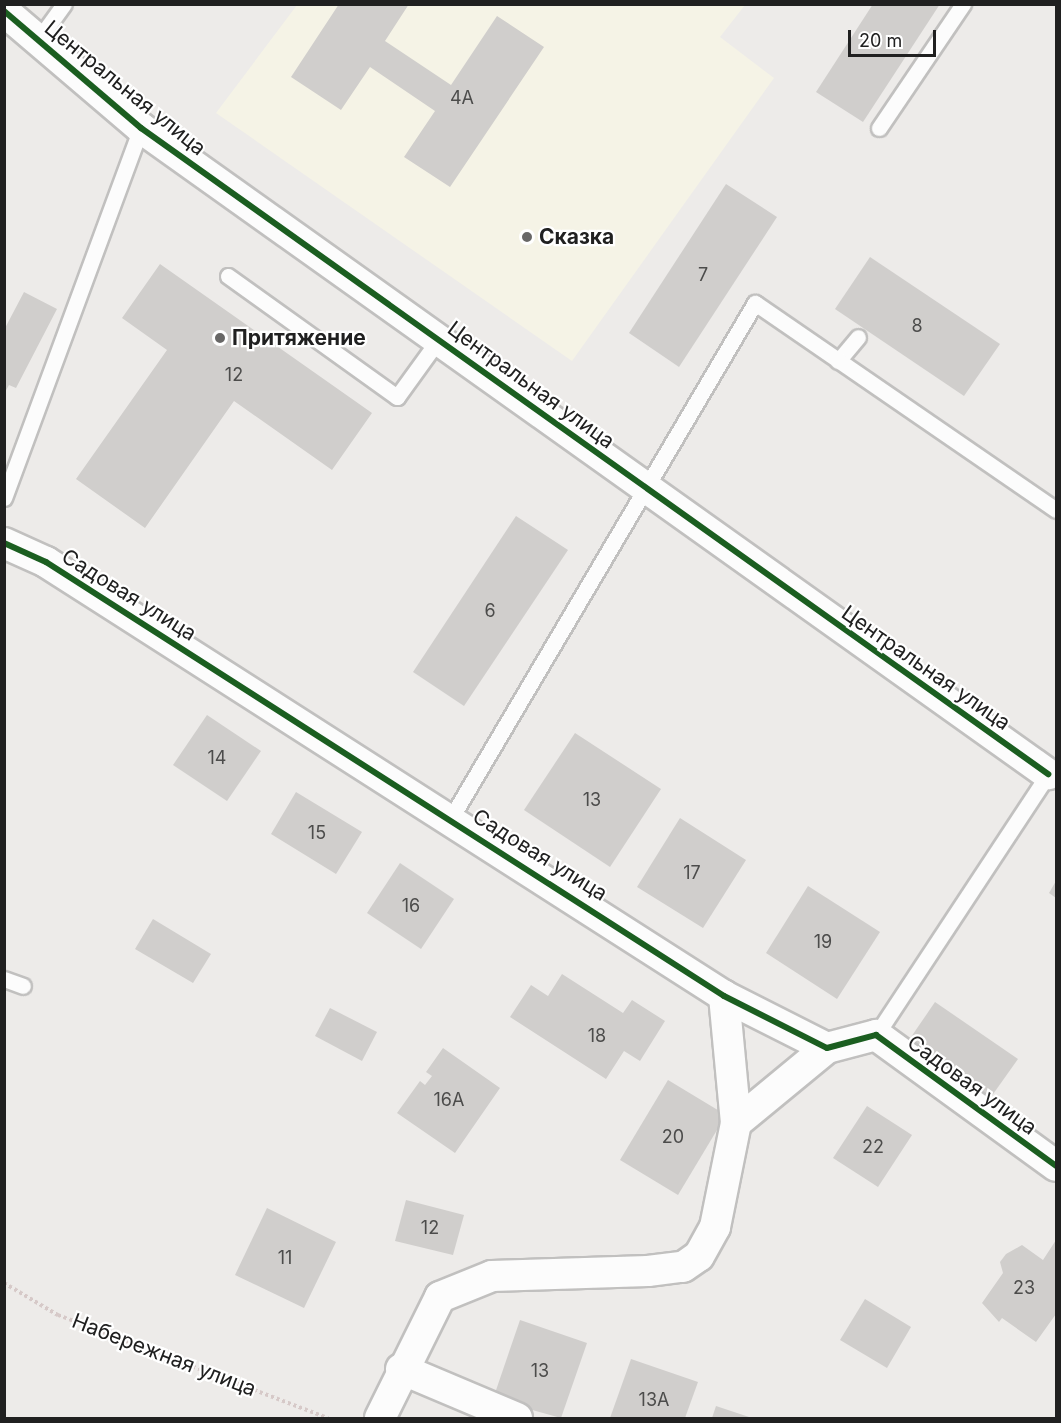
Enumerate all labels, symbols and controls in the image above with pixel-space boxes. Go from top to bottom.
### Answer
street label: Центральная улица [39,15,211,161]
scale bar [851,18,940,56]
text: 20 m [859,30,902,51]
house number: 4А [450,87,474,109]
place label: Сказка [539,224,614,250]
marker: Сказка [520,230,534,244]
house number: 7 [698,264,708,286]
house number: 8 [911,315,923,337]
street label: Центральная улица [443,316,619,454]
place label: Притяжение [232,325,366,351]
marker: Притяжение [213,331,227,345]
house number: 12 [225,364,243,386]
street label: Садовая улица [57,544,201,646]
house number: 6 [484,600,496,622]
street label: Центральная улица [837,600,1015,736]
house number: 14 [208,747,226,769]
house number: 13 [583,789,601,811]
street label: Садовая улица [468,804,612,906]
house number: 15 [308,822,326,844]
house number: 17 [683,862,701,884]
house number: 16 [402,895,420,917]
house number: 19 [814,931,832,953]
house number: 18 [588,1025,606,1047]
street label: Садовая улица [902,1030,1042,1140]
house number: 16А [434,1089,464,1111]
house number: 20 [662,1126,684,1148]
house number: 22 [862,1136,884,1158]
house number: 12 [421,1217,439,1239]
house number: 11 [278,1247,292,1269]
house number: 23 [1013,1277,1035,1299]
street label: Набережная улица [68,1308,260,1402]
house number: 13 [531,1360,549,1382]
house number: 13А [639,1389,669,1411]

